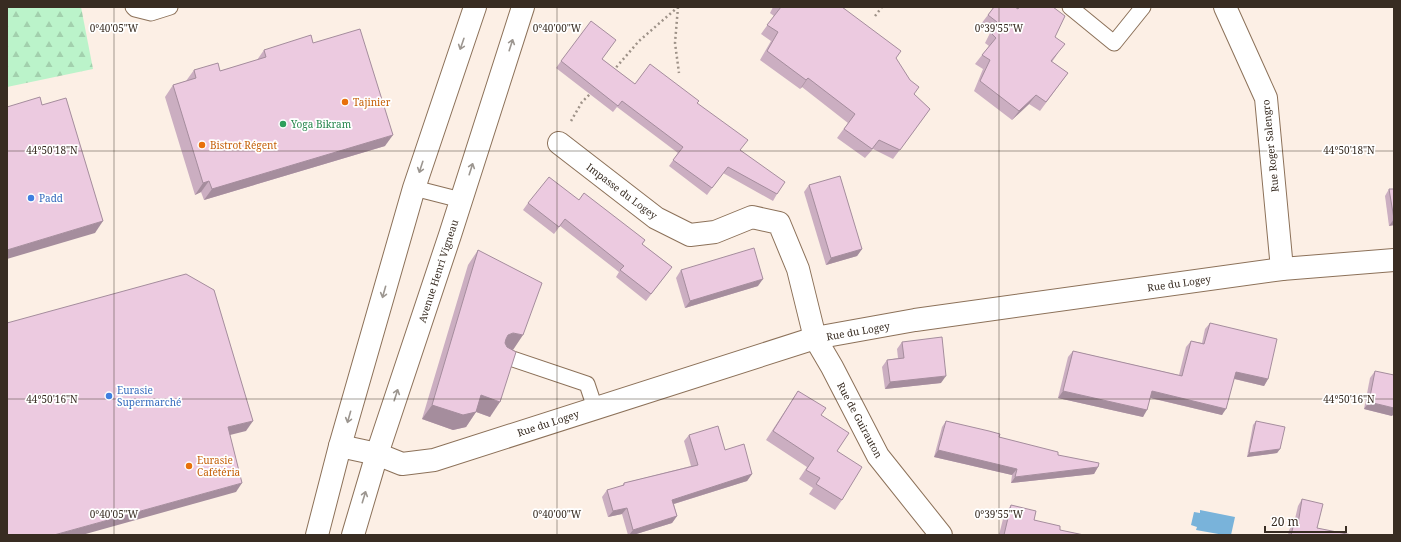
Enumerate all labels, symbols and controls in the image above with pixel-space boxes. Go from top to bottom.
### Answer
text: 0°40'05"W [90,21,139,35]
text: 0°40'00"W [533,21,582,35]
text: 0°39'55"W [975,21,1024,35]
one-way arrow [458,38,466,50]
one-way arrow [508,39,515,52]
place label: Tajinier [353,95,391,109]
marker: Tajinier [340,97,350,107]
street label: Rue Roger Salengro [1258,99,1282,193]
place label: Yoga Bikram [290,117,352,131]
marker: Yoga Bikram [278,119,288,129]
place label: Bistrot Régent [210,138,277,152]
marker: Bistrot Régent [197,140,207,150]
text: 44°50'18"N [26,143,78,157]
text: 44°50'18"N [1323,143,1375,157]
street label: Impasse du Logey [584,160,661,222]
one-way arrow [417,161,424,174]
one-way arrow [468,163,475,176]
place label: Padd [39,191,63,205]
marker: Padd [26,193,36,203]
street label: Avenue Henri Vigneau [415,217,461,324]
street label: Rue du Logey [1146,272,1212,294]
one-way arrow [380,285,387,298]
street label: Rue du Logey [825,318,891,343]
street label: Rue de Guirauton [834,380,886,461]
place label: Eurasie Supermarché [117,383,181,409]
one-way arrow [393,389,401,401]
marker: Eurasie Supermarché [104,391,114,401]
text: 44°50'16"N [26,392,78,406]
text: 44°50'16"N [1323,392,1375,406]
street label: Rue du Logey [515,406,581,440]
one-way arrow [345,410,352,423]
place label: Eurasie Cafétéria [197,453,241,479]
marker: Eurasie Cafétéria [184,461,194,471]
one-way arrow [361,491,368,504]
text: 0°40'05"W [90,507,139,521]
text: 0°40'00"W [533,507,582,521]
text: 0°39'55"W [975,507,1024,521]
scale bar [1265,508,1346,534]
text: 20 m [1271,513,1299,530]

